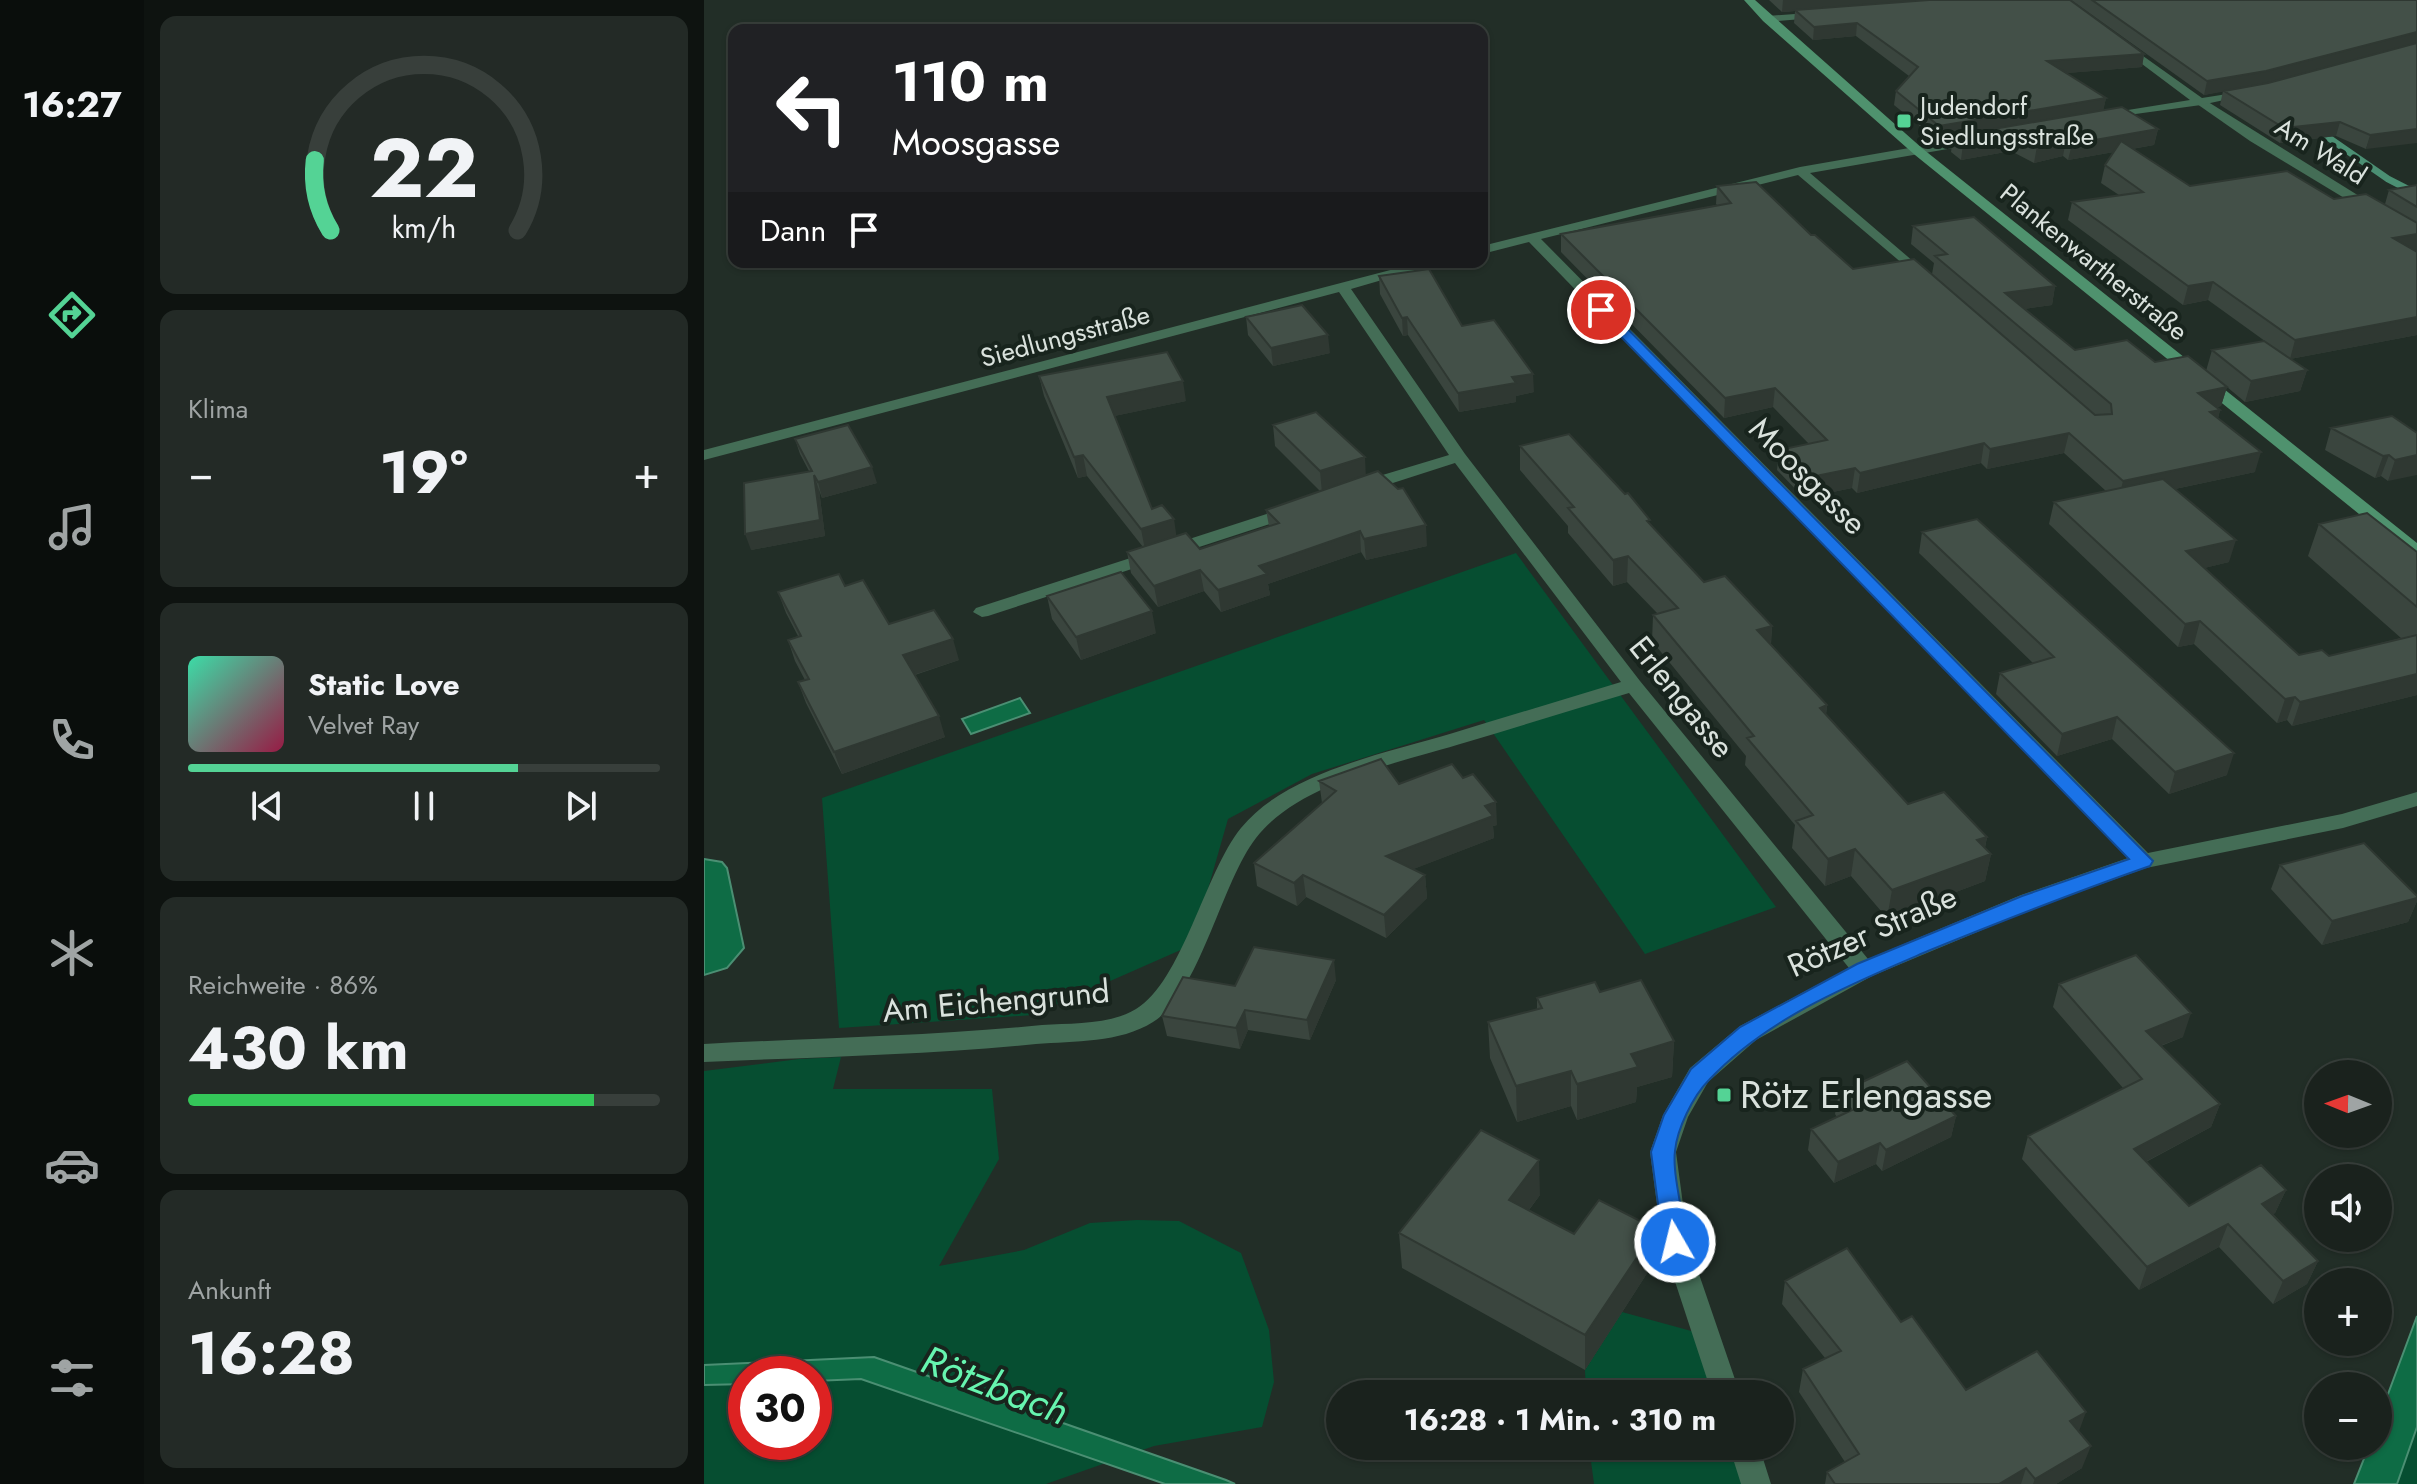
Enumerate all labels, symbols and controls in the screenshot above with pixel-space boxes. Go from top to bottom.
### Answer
text: 110 m [892,41,1049,122]
icon: left [760,56,864,160]
text: 16:27 [22,78,122,130]
place label: Judendorf Siedlungsstraße [1917,87,2094,155]
text: 22 [369,107,479,227]
street label: Am Wald [2268,108,2374,194]
marker: Judendorf Siedlungsstraße [1895,112,1913,130]
text: Moosgasse [892,116,1060,168]
street label: Plankenwartherstraße [1992,174,2196,350]
text: km/h [392,207,456,249]
icon: arrive [842,208,886,252]
text: Dann [760,209,826,252]
pin [1567,276,1635,344]
icon: directions [44,287,100,343]
icon: arrive [1579,288,1623,332]
street label: Siedlungsstraße [976,295,1154,377]
text: Klima [188,390,248,428]
street label: Moosgasse [1739,407,1877,545]
text: 19° [379,429,468,516]
text: − [188,441,214,505]
text: + [633,441,660,505]
icon: music [44,499,100,555]
street label: Erlengasse [1618,626,1746,768]
text: Static Love [308,663,460,706]
text: Velvet Ray [308,706,419,744]
icon: phone [44,712,100,768]
icon: previous [245,784,289,828]
icon: pause [402,784,446,828]
icon: next [559,784,603,828]
street label: Rötzer Straße [1780,873,1964,989]
icon: climate [44,925,100,981]
text: Reichweite · 86% [188,966,378,1004]
street label: Am Eichengrund [880,968,1112,1034]
text: 430 km [188,1005,409,1092]
north arrow [2304,1060,2392,1148]
map controls [2304,1060,2392,1460]
place label: Rötz Erlengasse [1740,1067,1992,1122]
marker: Rötz Erlengasse [1715,1086,1733,1104]
icon: car [44,1137,100,1193]
button: sound [2304,1164,2392,1252]
position arrow [1633,1200,1717,1284]
button: + [2304,1268,2392,1356]
text: Ankunft [188,1271,271,1309]
text: 16:28 [188,1310,355,1397]
water label: Rötzbach [913,1330,1077,1440]
icon: filters [44,1350,100,1406]
speed limit sign: 30 [728,1356,832,1460]
button: − [2304,1372,2392,1460]
text: 16:28 · 1 Min. · 310 m [1404,1398,1716,1441]

